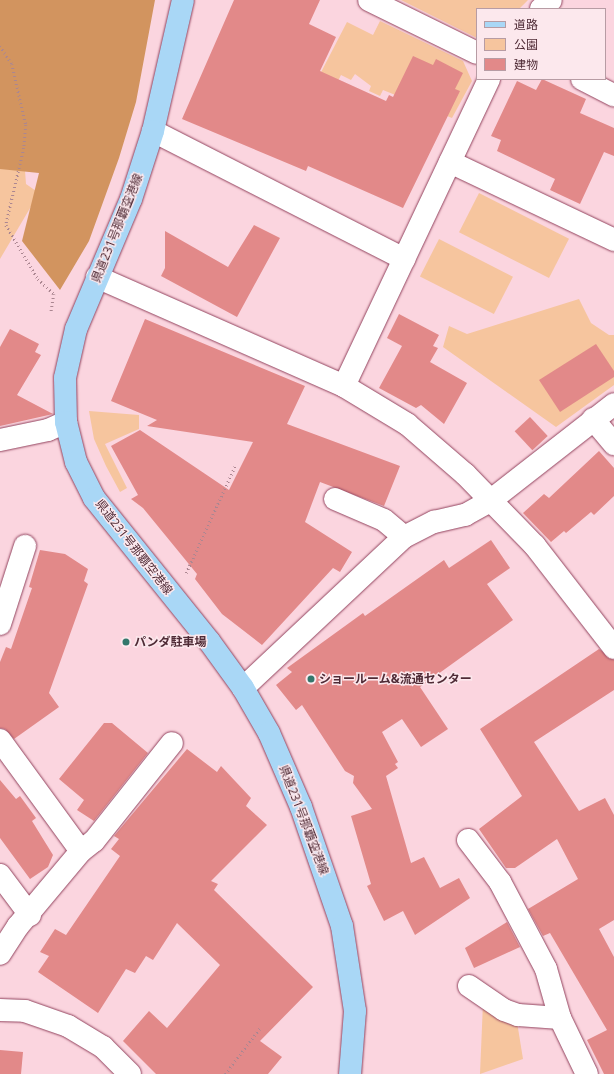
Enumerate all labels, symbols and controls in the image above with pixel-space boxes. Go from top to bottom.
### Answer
legend [476,8,606,80]
text: 道路 [514,16,538,33]
text: 公園 [514,36,538,53]
text: 建物 [514,56,538,73]
street label: 県道231号那覇空港線 [88,171,146,285]
street label: 県道231号那覇空港線 [92,497,176,597]
place label: パンダ駐車場 [134,635,206,649]
marker: パンダ駐車場 [121,637,131,647]
place label: ショールーム&流通センター [319,672,472,686]
marker: ショールーム&流通センター [306,674,316,684]
street label: 県道231号那覇空港線 [276,763,332,877]

